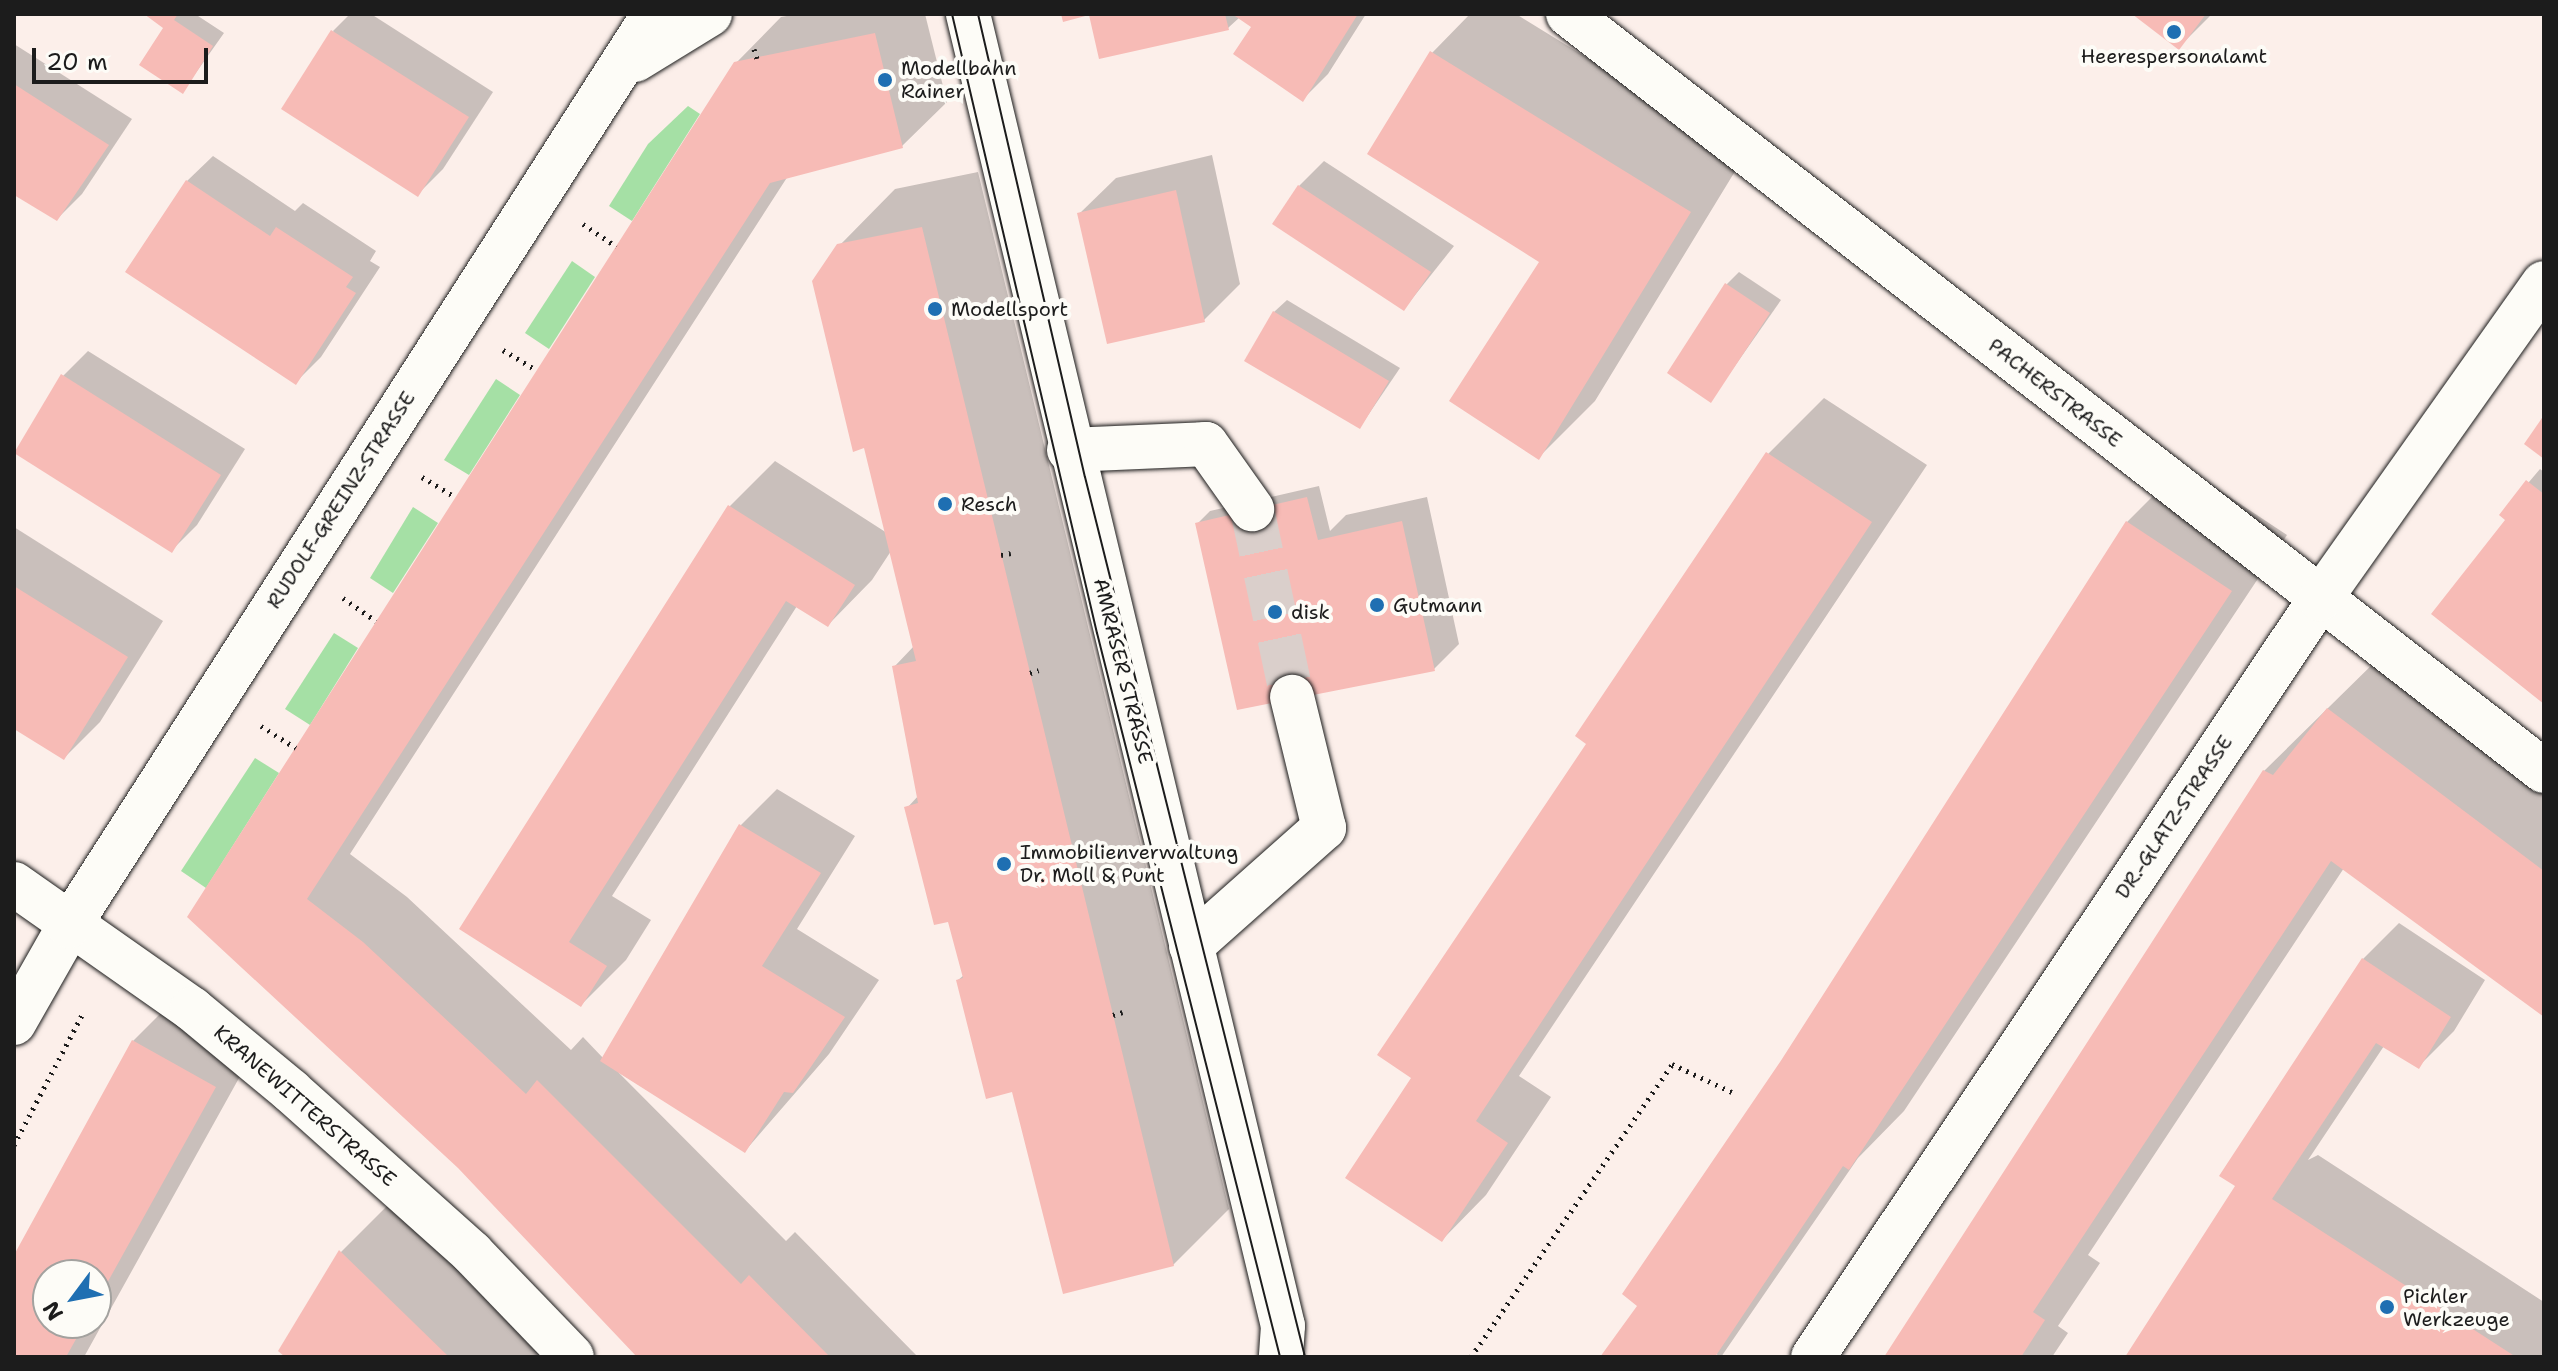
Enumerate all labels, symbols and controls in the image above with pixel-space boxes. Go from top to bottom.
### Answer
marker: Heerespersonalamt [2165,23,2183,41]
scale bar [36,32,212,82]
place label: Heerespersonalamt [2081,44,2267,68]
text: 20 m [46,46,108,78]
place label: Modellbahn Rainer [901,56,1016,103]
marker: Modellbahn Rainer [876,71,894,89]
place label: Modellsport [951,297,1068,321]
marker: Modellsport [926,300,944,318]
street label: PACHERSTRASSE [1983,333,2127,453]
street label: RUDOLF-GREINZ-STRASSE [262,387,420,613]
place label: Resch [961,492,1017,516]
marker: Resch [936,495,954,513]
street label: AMRASER STRASSE [1088,576,1158,766]
place label: Gutmann [1393,593,1482,617]
marker: Gutmann [1368,596,1386,614]
place label: disk [1291,600,1330,624]
marker: disk [1266,603,1284,621]
street label: DR.-GLATZ-STRASSE [2110,731,2238,903]
place label: Immobilienverwaltung Dr. Moll & Punt [1020,840,1238,887]
marker: Immobilienverwaltung Dr. Moll & Punt [995,855,1013,873]
street label: KRANEWITTERSTRASSE [209,1020,401,1192]
north arrow [32,1259,112,1339]
place label: Pichler Werkzeuge [2403,1284,2510,1331]
text: N [36,1296,70,1326]
marker: Pichler Werkzeuge [2378,1298,2396,1316]

